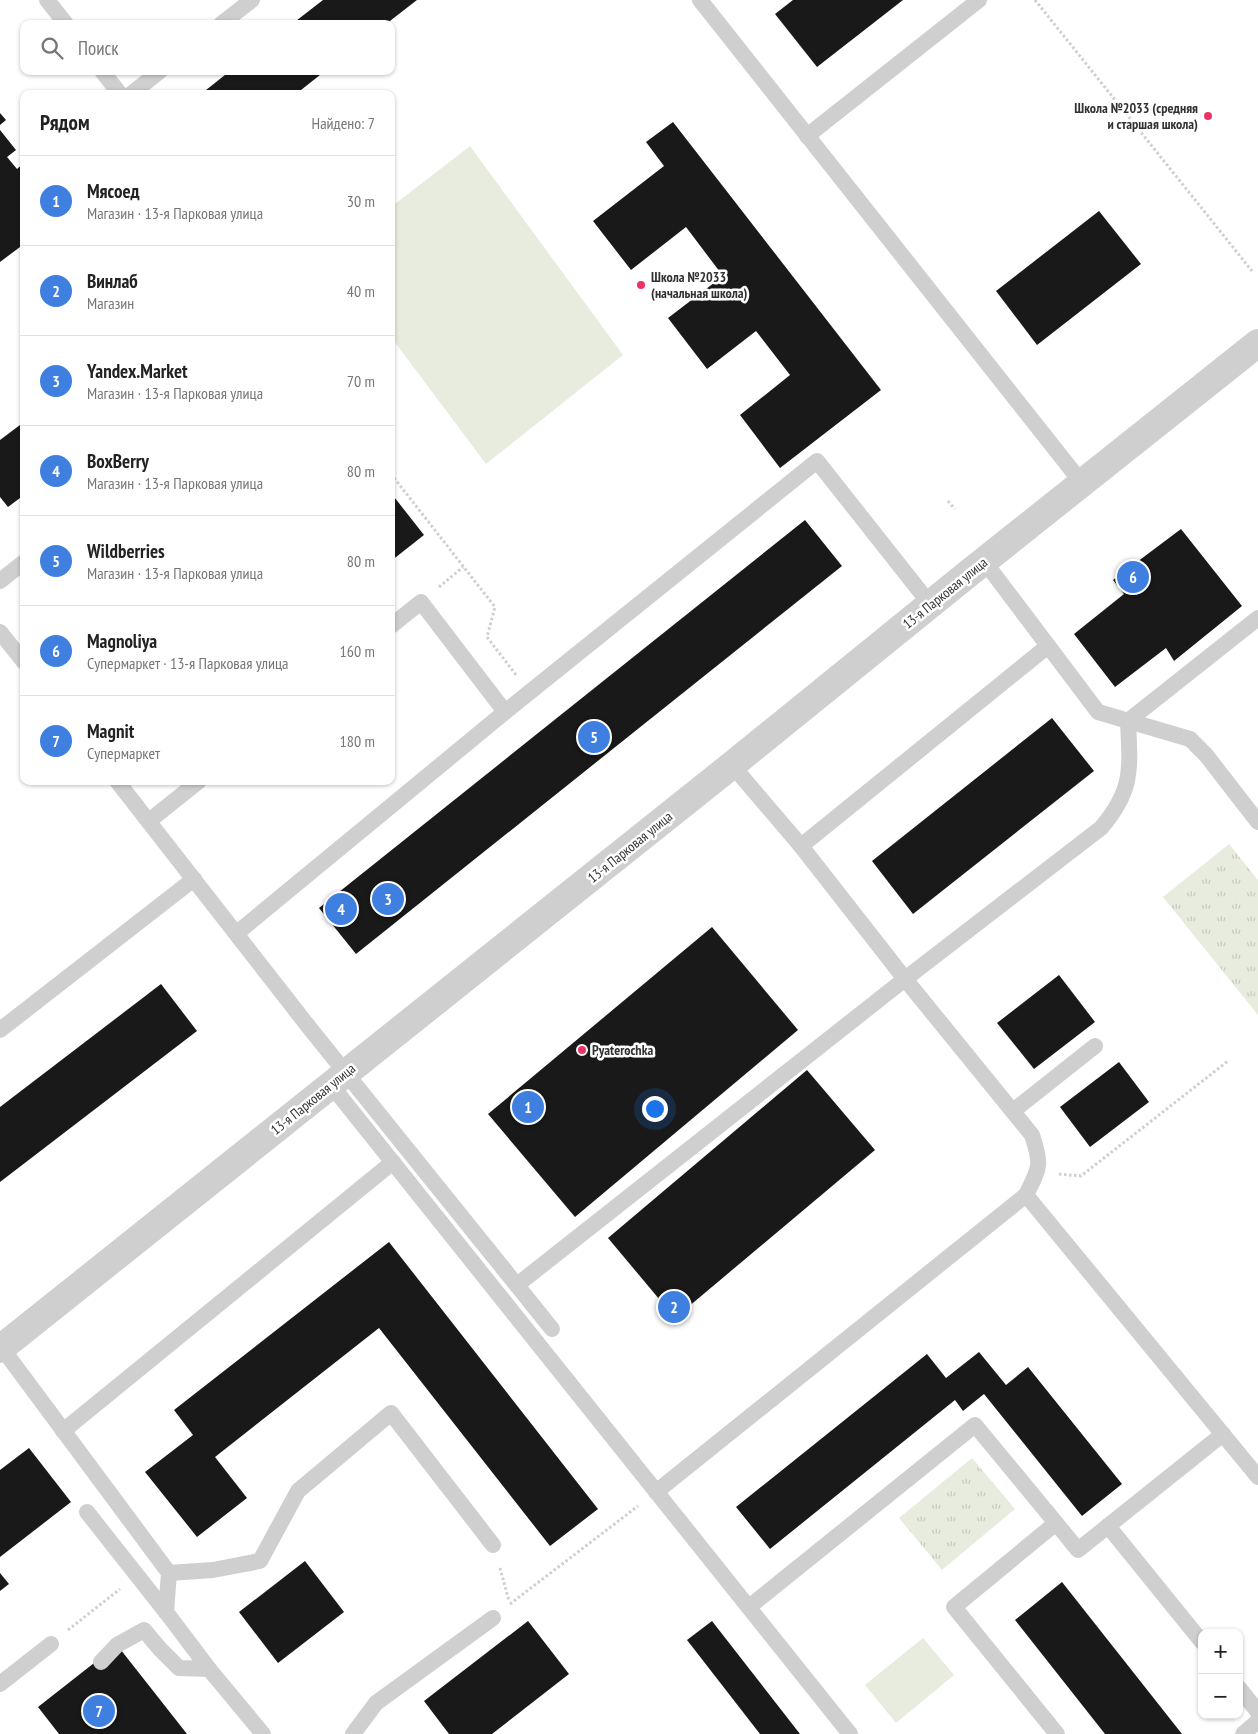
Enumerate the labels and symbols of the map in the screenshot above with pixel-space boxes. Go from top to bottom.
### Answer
place label: Школа №2033 (средняя и старшая школа) [1074,99,1198,133]
marker: Школа №2033 (средняя и старшая школа) [1202,110,1214,122]
place label: Школа №2033 (начальная школа) [651,268,748,302]
marker: Школа №2033 (начальная школа) [635,279,647,291]
street label: 13-я Парковая улица [899,553,991,633]
pin: 6 [1117,558,1149,596]
pin: 5 [578,718,610,756]
street label: 13-я Парковая улица [584,807,676,887]
pin: 3 [372,880,404,918]
pin: 4 [325,890,357,928]
place label: Pyaterochka [592,1041,653,1059]
marker: Pyaterochka [576,1044,588,1056]
street label: 13-я Парковая улица [267,1059,359,1139]
pin: 1 [512,1088,544,1126]
your location [642,1096,668,1122]
pin: 2 [658,1288,690,1326]
pin: 7 [83,1692,115,1730]

